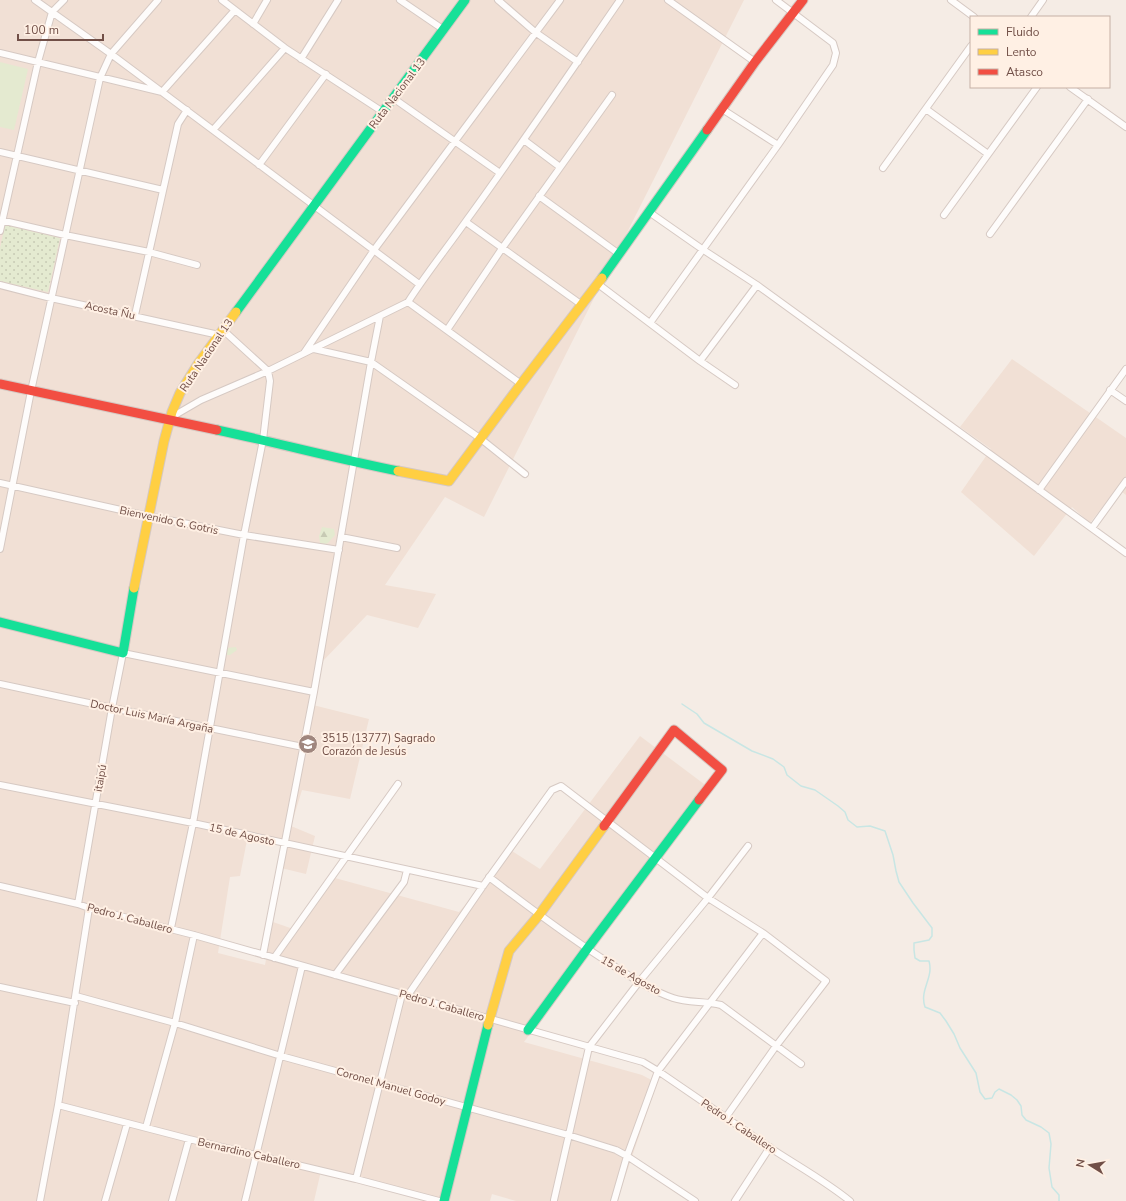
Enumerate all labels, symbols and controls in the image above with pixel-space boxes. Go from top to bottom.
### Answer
scale bar [18,16,103,42]
legend [970,16,1110,88]
text: 100 m [24,22,59,38]
text: Fluido [1006,24,1040,40]
text: Lento [1006,44,1037,60]
street label: Ruta Nacional 13 [366,55,429,132]
text: Atasco [1006,64,1043,80]
street label: Acosta Ñu [83,298,136,323]
street label: Ruta Nacional 13 [176,316,236,395]
street label: Bienvenido G. Gotris [118,503,220,538]
street label: Doctor Luis María Argaña [89,696,215,737]
place label: 3515 (13777) Sagrado Corazón de Jesús [322,731,435,759]
school or university icon: 3515 (13777) Sagrado Corazón de Jesús [297,733,319,755]
street label: itaipú [91,763,110,793]
street label: 15 de Agosto [208,820,276,849]
street label: Pedro J. Caballero [85,900,174,937]
street label: 15 de Agosto [598,952,663,999]
street label: Pedro J. Caballero [397,986,486,1025]
street label: Coronel Manuel Godoy [334,1064,448,1109]
street label: Pedro J. Caballero [698,1096,779,1157]
street label: Bernardino Caballero [196,1134,302,1173]
north arrow [1070,1145,1110,1185]
text: N [1073,1158,1089,1169]

